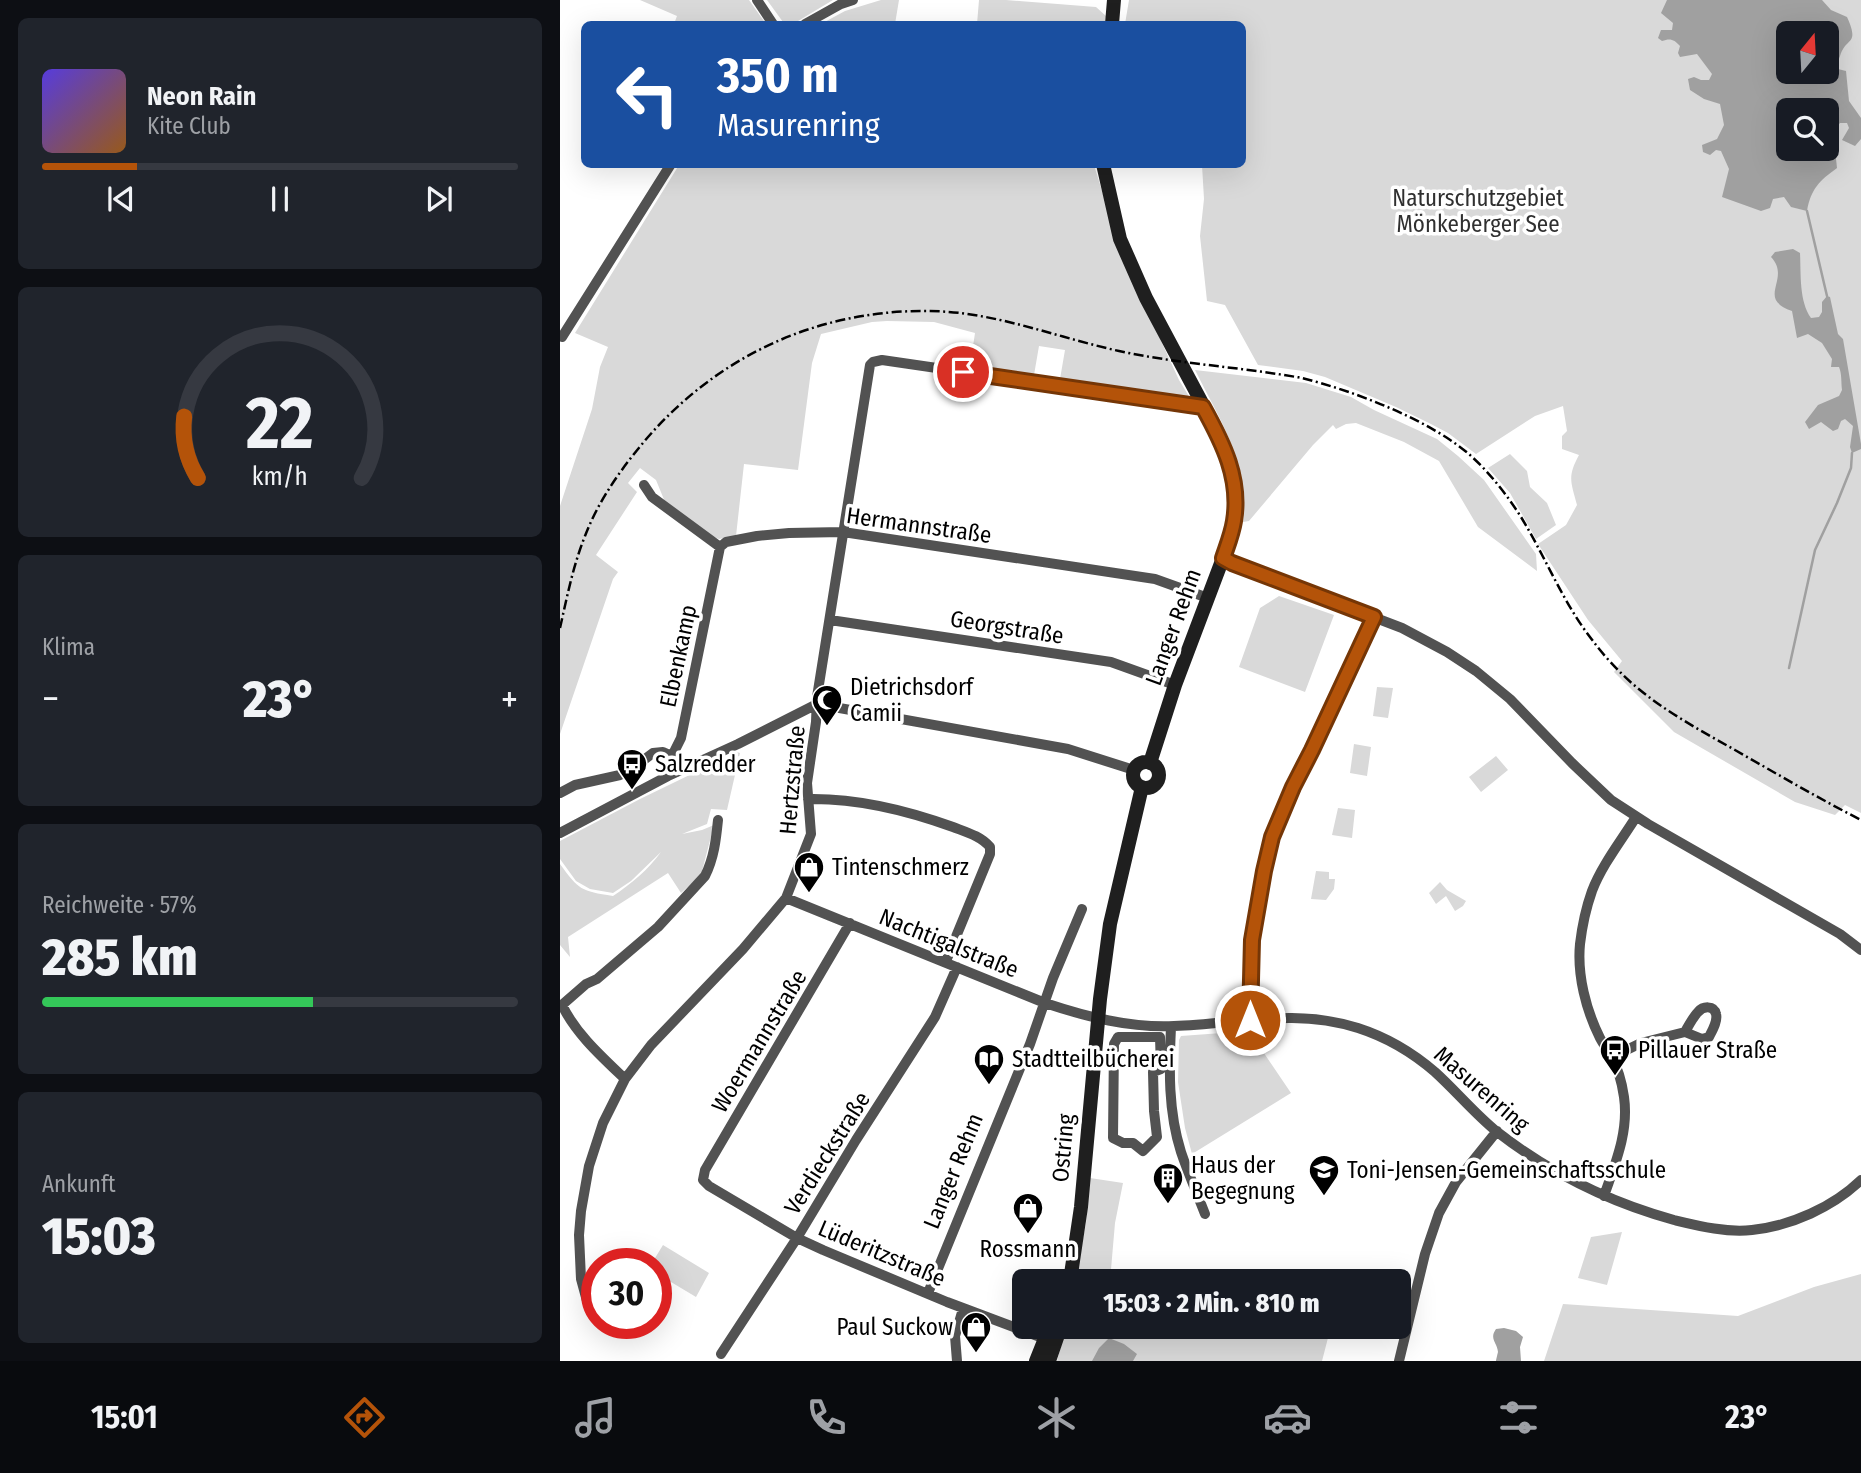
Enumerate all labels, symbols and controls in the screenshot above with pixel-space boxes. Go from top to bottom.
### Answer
north arrow [1776,21,1839,84]
map controls [1776,21,1839,161]
text: 350 m [717,46,839,105]
icon: left [602,49,693,140]
text: Neon Rain [147,81,256,112]
button: search [1776,98,1839,161]
text: Masurenring [717,106,880,144]
text: Kite Club [147,112,231,140]
icon: previous [102,180,140,218]
icon: pause [261,180,299,218]
icon: next [420,180,458,218]
park label: Naturschutzgebiet Mönkeberger See [1392,184,1564,238]
pin [933,342,993,402]
icon: arrive [944,353,982,391]
text: 22 [245,380,314,467]
text: km/h [252,462,308,492]
street label: Hermannstraße [845,501,993,549]
street label: Langer Rehm [1139,565,1207,689]
street label: Elbenkamp [653,602,703,710]
street label: Georgstraße [948,604,1066,650]
text: Klima [42,633,95,661]
text: 23° [243,668,317,731]
place label: Dietrichsdorf Camii [850,673,975,727]
text: − [42,676,59,722]
text: + [501,676,518,722]
mosque icon: Dietrichsdorf Camii [810,683,844,727]
street label: Hertzstraße [773,724,811,836]
bus stop icon: Salzredder [615,747,649,791]
place label: Salzredder [655,750,756,778]
shop icon: Tintenschmerz [792,850,826,894]
place label: Tintenschmerz [832,853,969,881]
text: Reichweite · 57% [42,891,197,919]
street label: Nachtigalstraße [875,902,1023,984]
text: 285 km [42,926,198,989]
street label: Woermannstraße [705,965,813,1117]
position arrow [1213,983,1287,1057]
bus stop icon: Pillauer Straße [1598,1033,1632,1077]
place label: Pillauer Straße [1638,1036,1777,1064]
street label: Masurenring [1429,1040,1535,1138]
library icon: Stadtteilbücherei [972,1042,1006,1086]
place label: Stadtteilbücherei [1012,1045,1174,1073]
street label: Verdieckstraße [778,1086,876,1220]
street label: Langer Rehm [917,1109,989,1233]
street label: Ostring [1046,1112,1080,1183]
place label: Haus der Begegnung [1191,1151,1295,1205]
school or university icon: Toni-Jensen-Gemeinschaftsschule [1307,1153,1341,1197]
place label: Toni-Jensen-Gemeinschaftsschule [1347,1156,1666,1184]
building icon: Haus der Begegnung [1151,1161,1185,1205]
text: Ankunft [42,1170,116,1198]
shop icon: Rossmann [1011,1191,1045,1235]
text: 15:03 [42,1205,156,1268]
street label: Lüderitzstraße [814,1214,950,1292]
place label: Rossmann [980,1235,1076,1263]
speed limit sign: 30 [581,1248,672,1339]
text: 15:03 · 2 Min. · 810 m [1103,1288,1320,1319]
shop icon: Paul Suckow [959,1310,993,1354]
place label: Paul Suckow [836,1313,953,1341]
icon: directions [340,1393,389,1442]
icon: music [571,1393,620,1442]
icon: phone [802,1393,851,1442]
icon: climate [1032,1393,1081,1442]
icon: car [1263,1393,1312,1442]
icon: filters [1494,1393,1543,1442]
text: 15:01 [91,1398,158,1436]
text: 23° [1725,1398,1770,1436]

